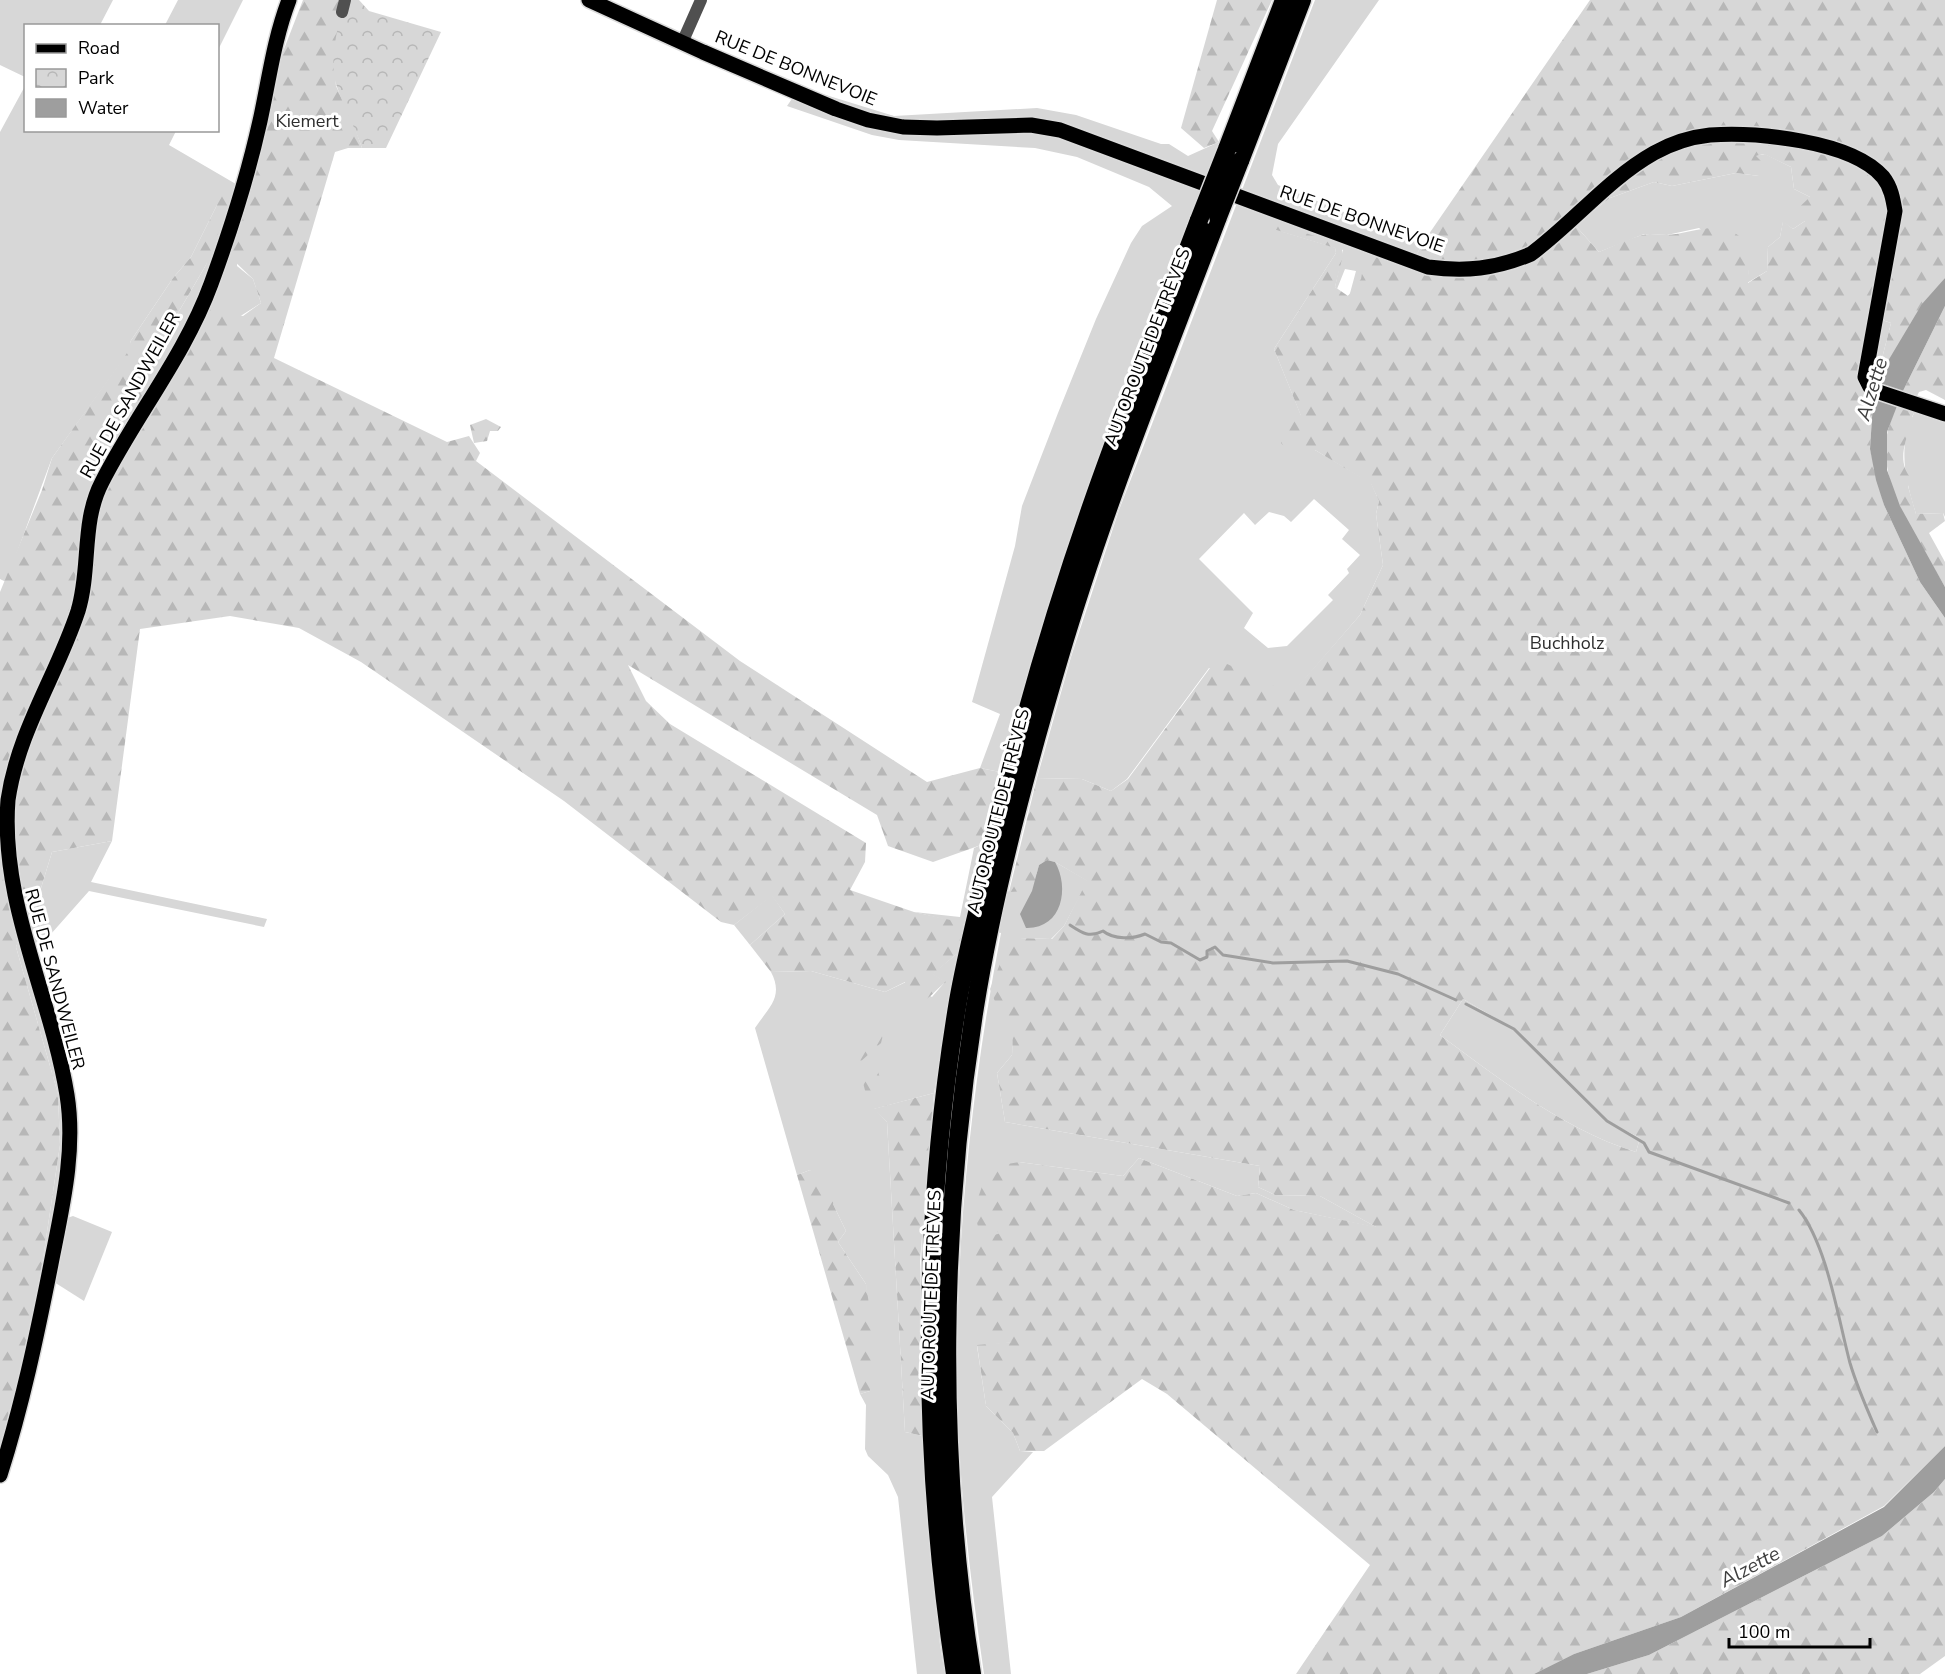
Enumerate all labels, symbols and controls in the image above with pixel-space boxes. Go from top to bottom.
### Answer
legend [24,24,219,132]
street label: RUE DE BONNEVOIE [711,25,881,111]
text: Road [78,36,120,60]
text: Park [78,66,115,90]
text: Water [78,96,129,120]
park label: Kiemert [275,109,339,133]
street label: RUE DE BONNEVOIE [1276,180,1448,258]
street label: AUTOROUTE DE TRÈVES [1098,245,1196,449]
street label: RUE DE SANDWEILER [74,308,186,482]
water label: Alzette [1849,354,1894,425]
park label: Buchholz [1530,631,1604,655]
street label: AUTOROUTE DE TRÈVES [961,706,1035,916]
street label: RUE DE SANDWEILER [19,886,91,1072]
street label: AUTOROUTE DE TRÈVES [915,1189,947,1401]
water label: Alzette [1714,1540,1785,1595]
scale bar [1729,1611,1870,1649]
text: 100 m [1738,1620,1790,1644]

